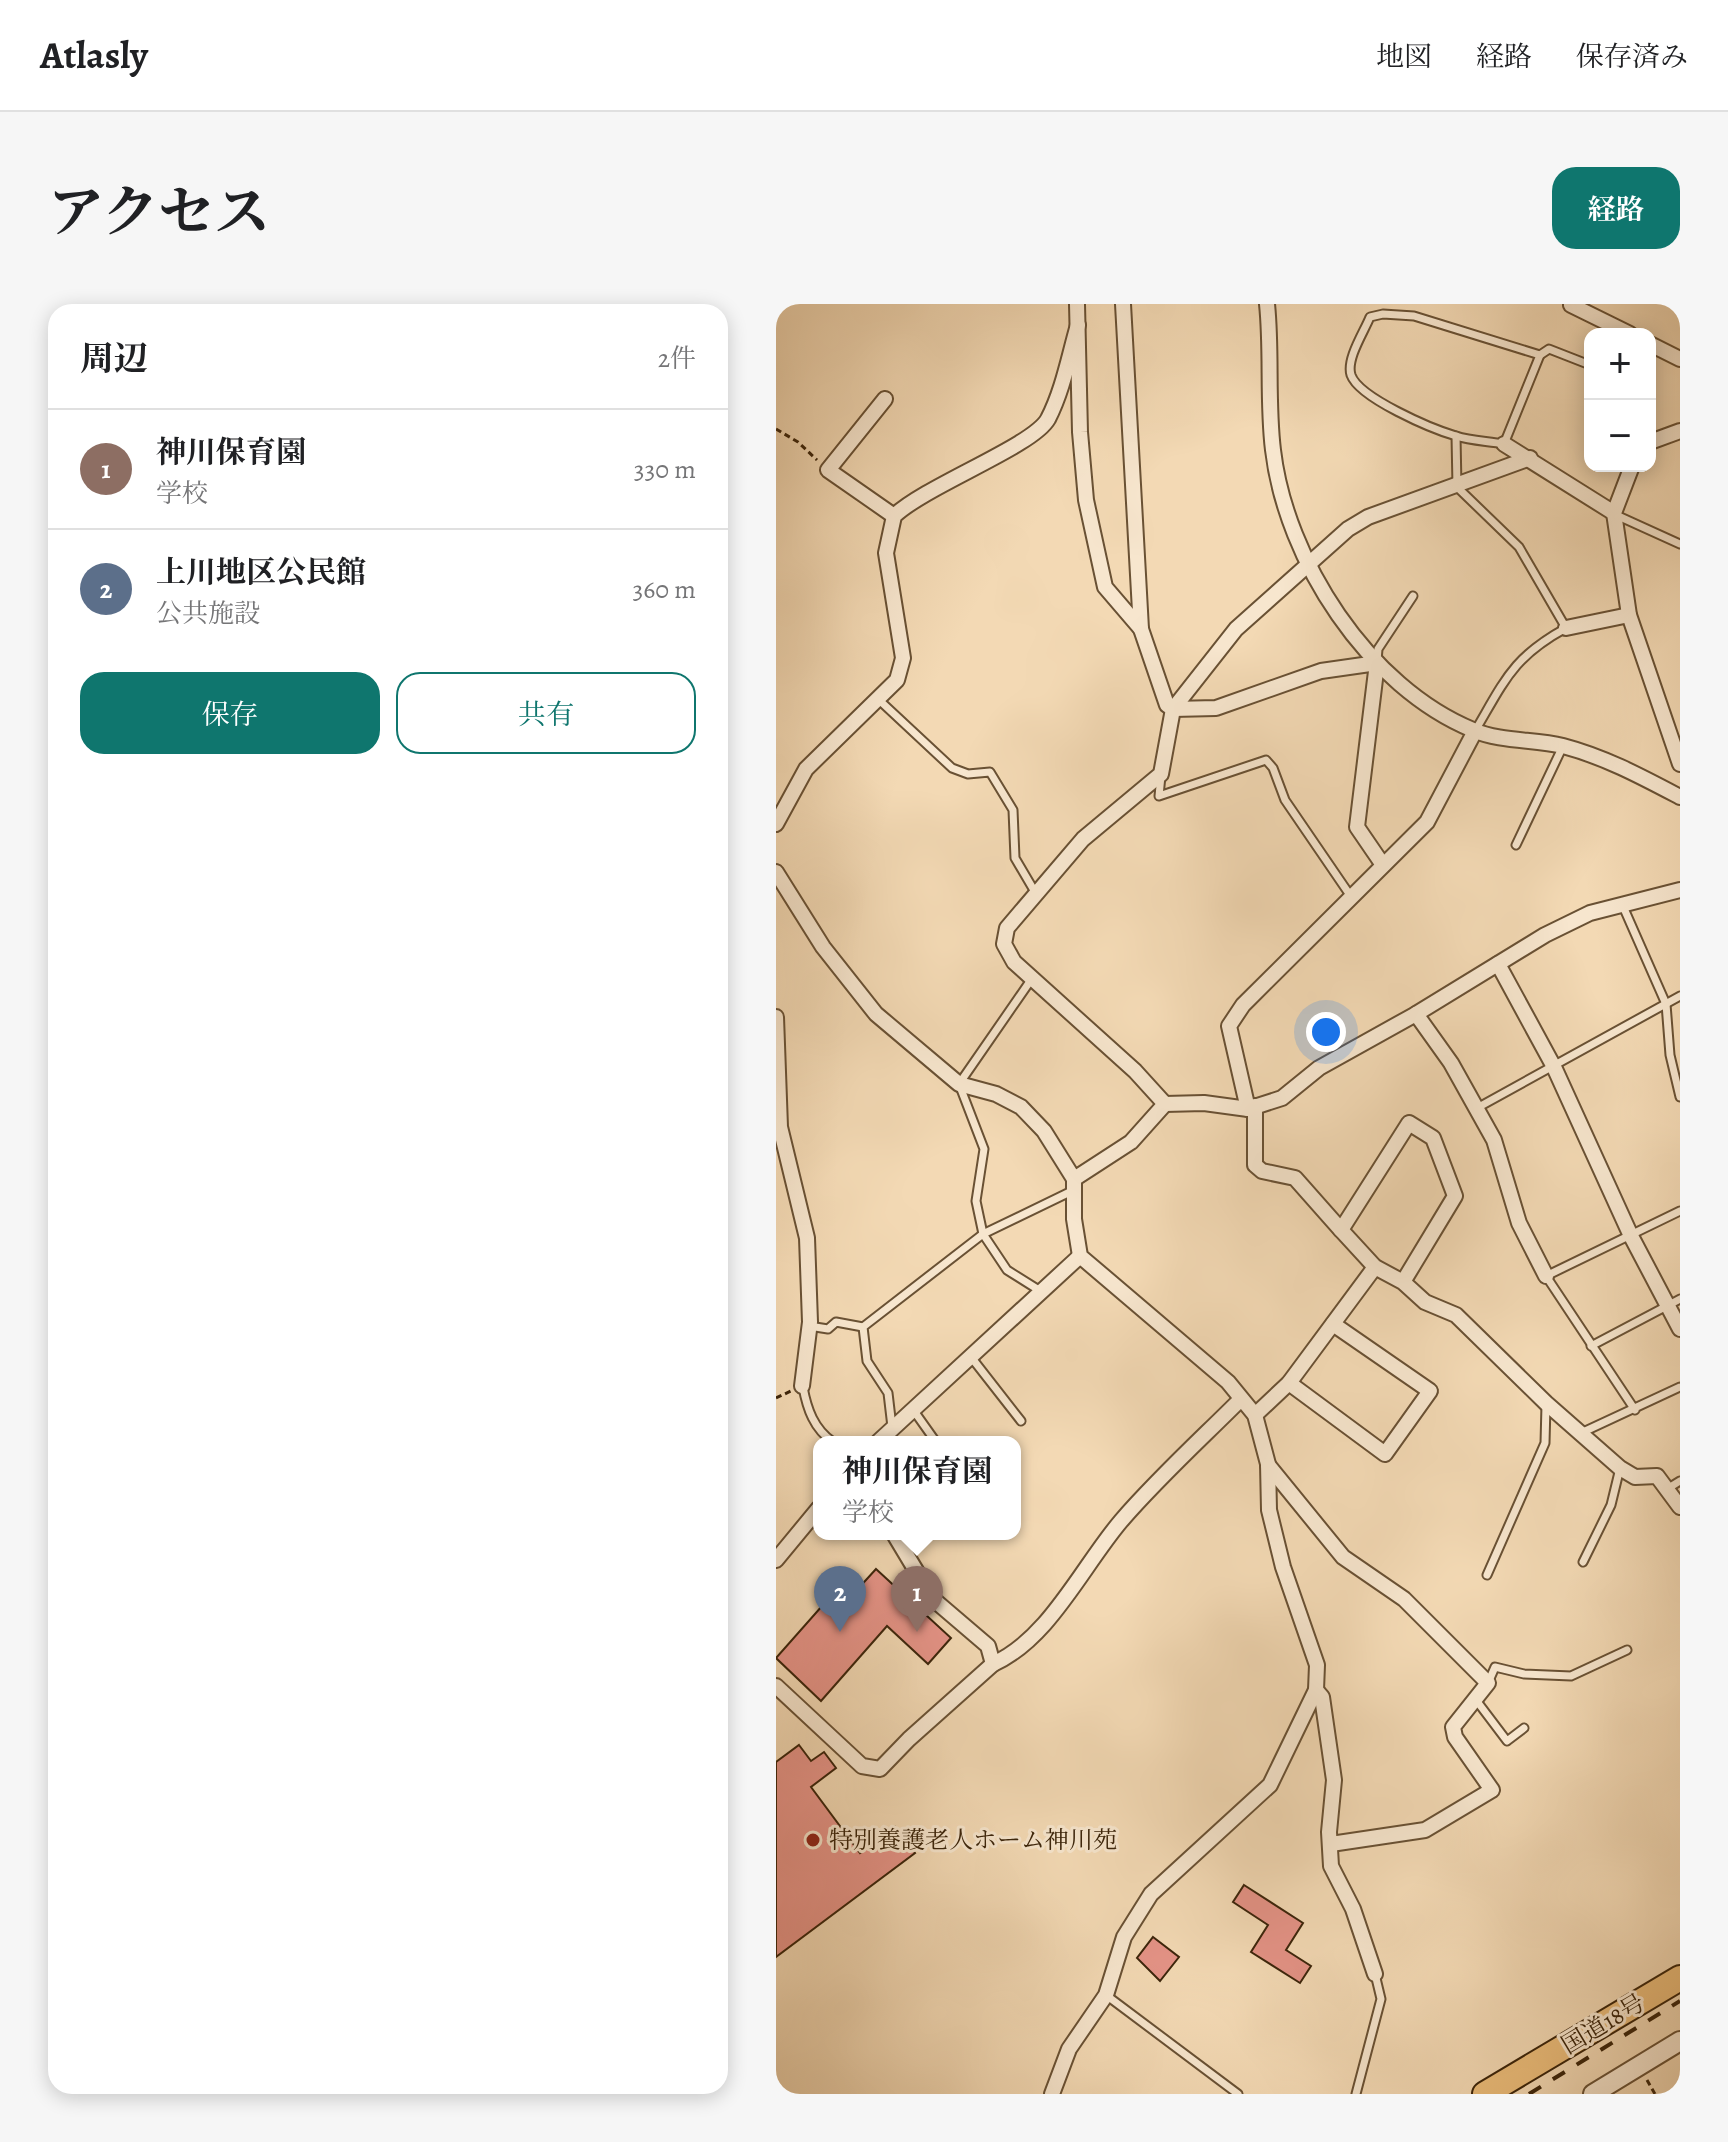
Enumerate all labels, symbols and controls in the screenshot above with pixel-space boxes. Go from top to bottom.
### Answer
text: Atlasly [40,29,148,81]
text: 地図 [1376,38,1432,76]
text: 経路 [1476,38,1532,76]
text: 保存済み [1576,38,1688,76]
button: 経路 [1552,167,1680,249]
text: アクセス [48,174,270,250]
map controls [1584,328,1656,472]
button: + [1584,328,1656,400]
text: 周辺 [80,335,148,382]
text: 2件 [658,341,696,376]
button: − [1584,400,1656,472]
text: 神川保育園 [156,432,306,472]
text: 1 [101,452,111,487]
text: 330 m [634,452,696,487]
text: 学校 [156,476,208,511]
text: 上川地区公民館 [156,552,366,592]
text: 2 [100,572,112,607]
text: 360 m [633,572,696,607]
text: 公共施設 [156,596,260,631]
button: 保存 [80,672,380,754]
button: 共有 [396,672,696,754]
your location [1306,1012,1346,1052]
popup [813,1436,1021,1540]
text: 神川保育園 [842,1451,992,1491]
text: 学校 [842,1495,894,1530]
pin: 2 [814,1566,866,1632]
pin: 1 [891,1566,943,1632]
place label: 特別養護老人ホーム神川苑 [829,1824,1117,1856]
marker: 特別養護老人ホーム神川苑 [804,1831,822,1849]
street label: 国道18号 [1555,1987,1651,2061]

